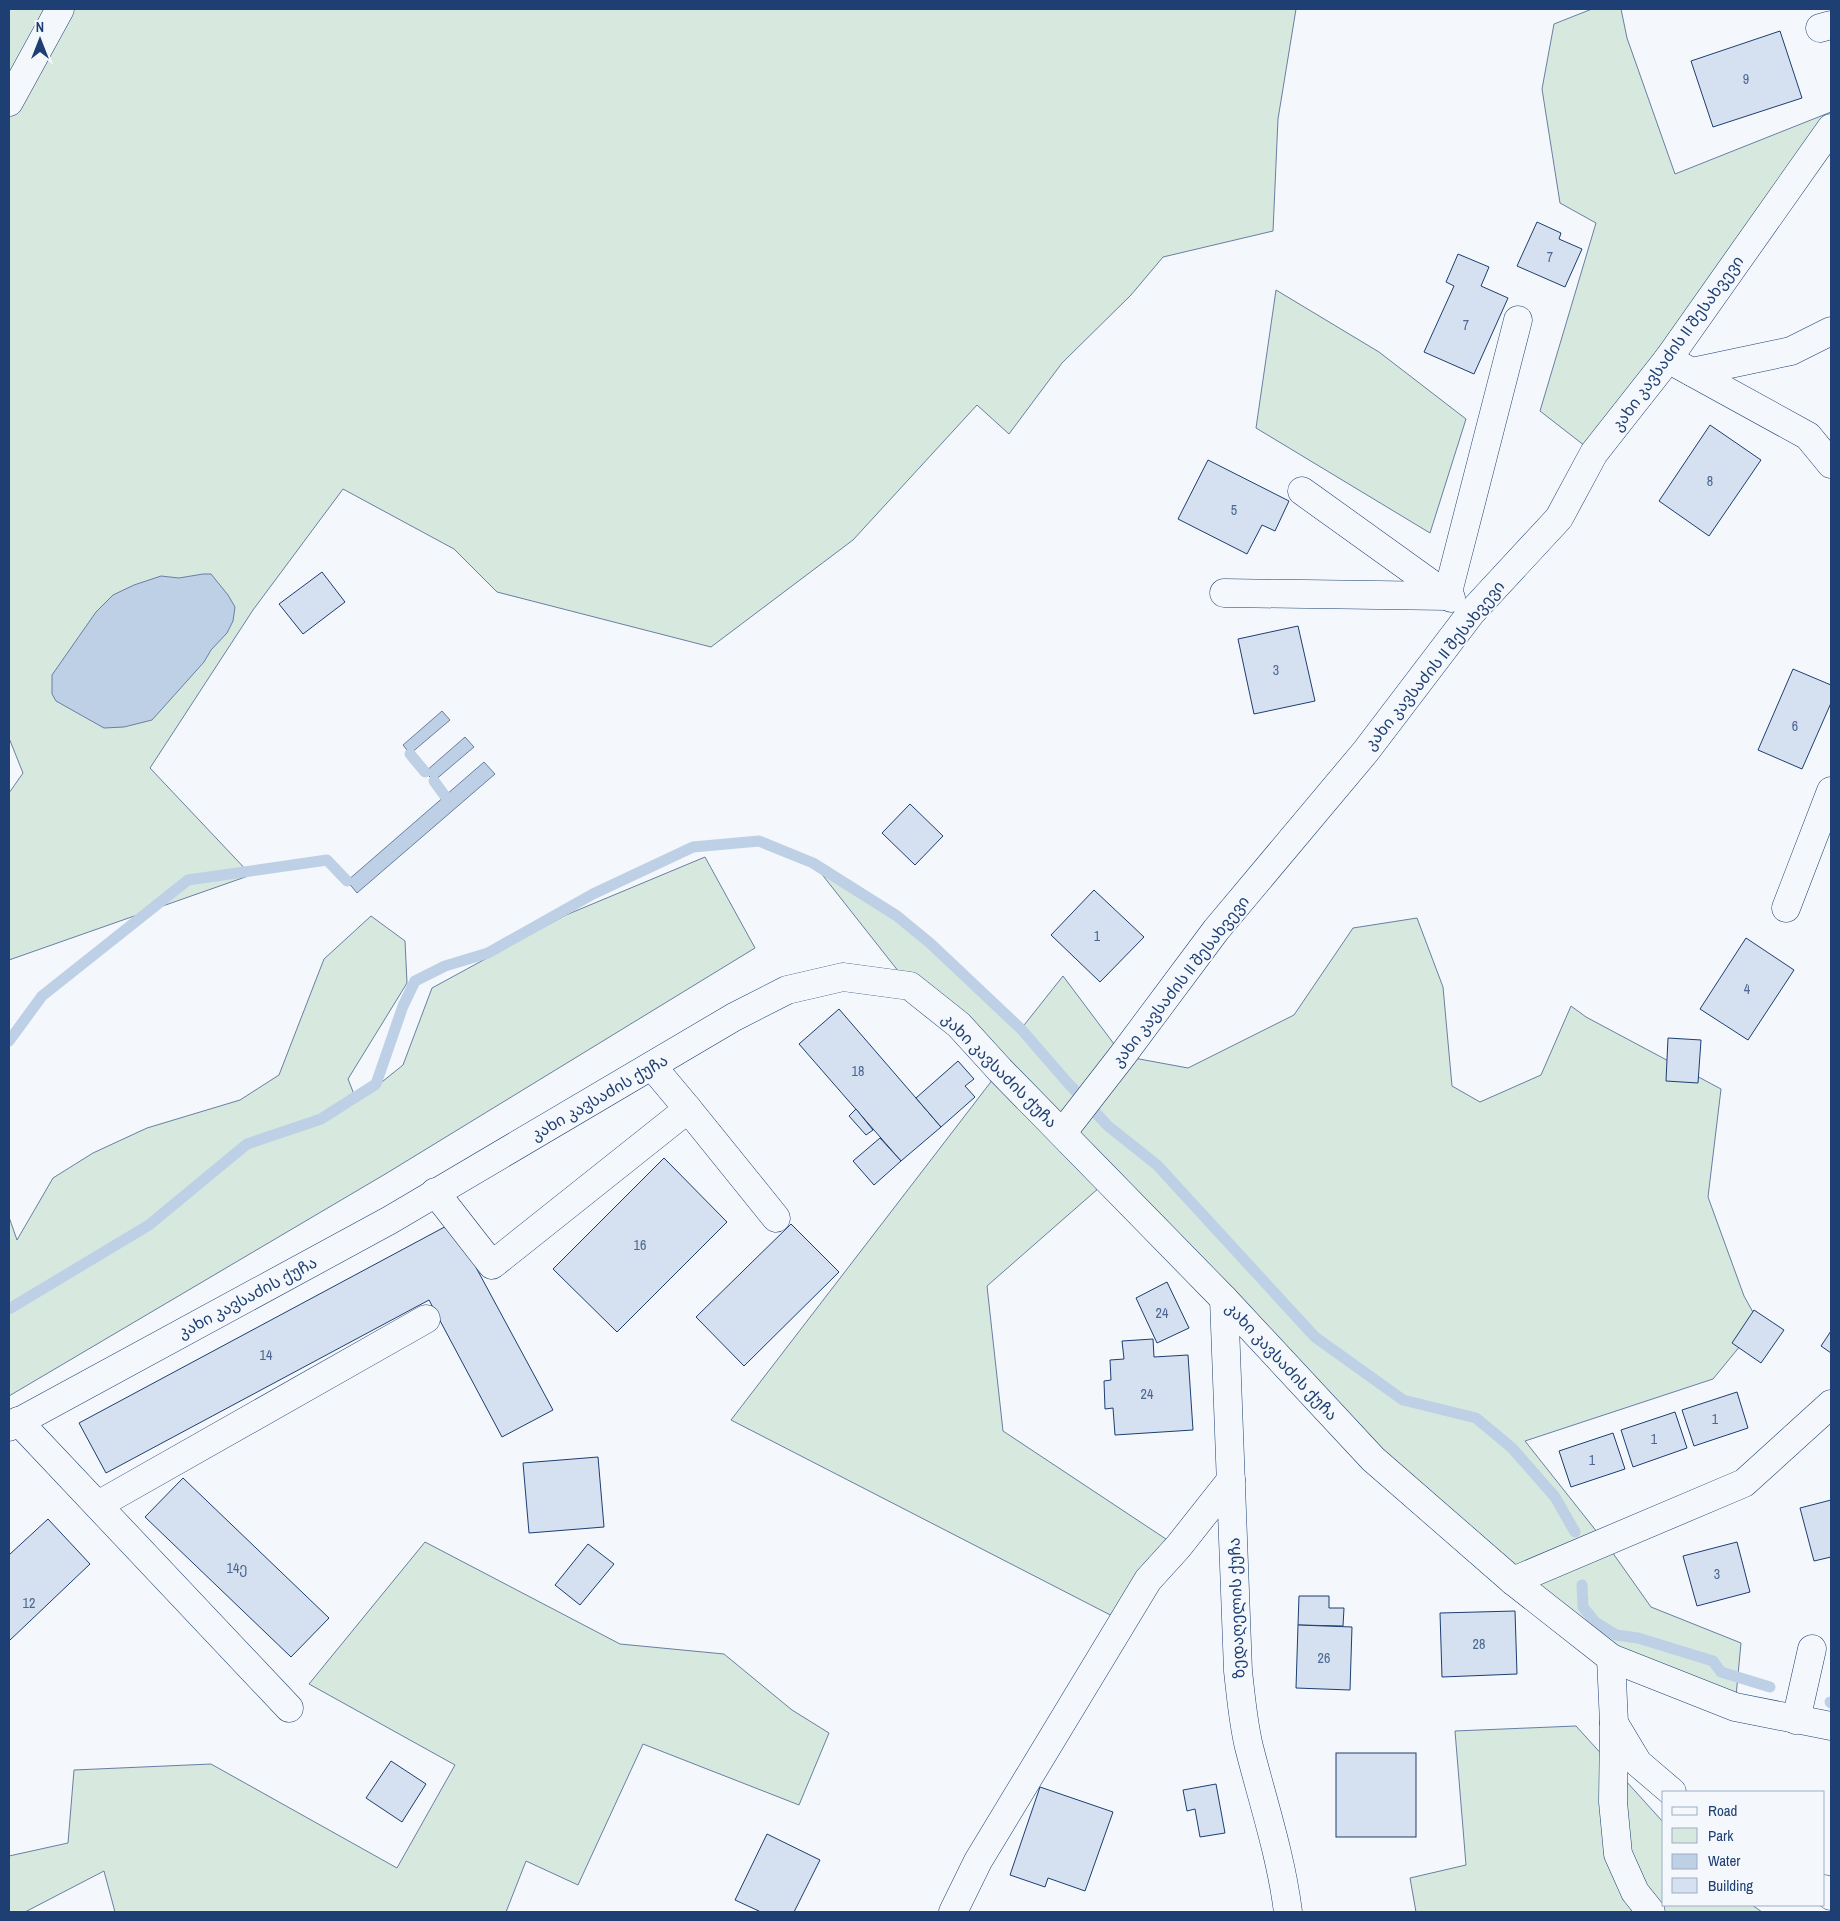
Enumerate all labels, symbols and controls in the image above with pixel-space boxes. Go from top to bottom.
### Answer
north arrow [15,15,65,65]
text: N [36,18,44,36]
house number: 9 [1743,70,1749,88]
house number: 7 [1547,248,1553,266]
street label: კახი კავსაძის II შესახვევი [1606,251,1748,435]
house number: 7 [1463,316,1469,334]
house number: 8 [1707,472,1713,490]
house number: 5 [1231,501,1237,519]
street label: კახი კავსაძის II შესახვევი [1359,576,1509,754]
house number: 3 [1273,661,1279,679]
house number: 6 [1792,717,1798,735]
street label: კახი კავსაძის II შესახვევი [1106,891,1254,1071]
house number: 1 [1094,927,1101,945]
house number: 4 [1744,980,1751,998]
street label: კახი კავსაძის ქუჩა [937,1007,1063,1133]
street label: კახი კავსაძის ქუჩა [526,1049,672,1145]
house number: 18 [852,1062,864,1080]
house number: 16 [634,1236,646,1254]
street label: კახი კავსაძის ქუჩა [173,1251,321,1343]
street label: კახი კავსაძის ქუჩა [1221,1297,1343,1425]
house number: 24 [1156,1304,1169,1322]
house number: 14 [260,1346,273,1364]
house number: 24 [1141,1385,1154,1403]
house number: 1 [1712,1410,1719,1428]
house number: 1 [1651,1430,1658,1448]
house number: 1 [1589,1451,1596,1469]
street label: ზედაღელის ქუჩა [1223,1537,1249,1679]
house number: 14ე [227,1559,248,1577]
house number: 3 [1714,1565,1720,1583]
house number: 12 [23,1594,35,1612]
house number: 28 [1473,1635,1485,1653]
house number: 26 [1318,1649,1330,1667]
legend [1662,1791,1825,1906]
text: Road [1708,1800,1737,1821]
text: Park [1708,1825,1734,1846]
text: Water [1708,1850,1740,1871]
text: Building [1708,1875,1753,1896]

